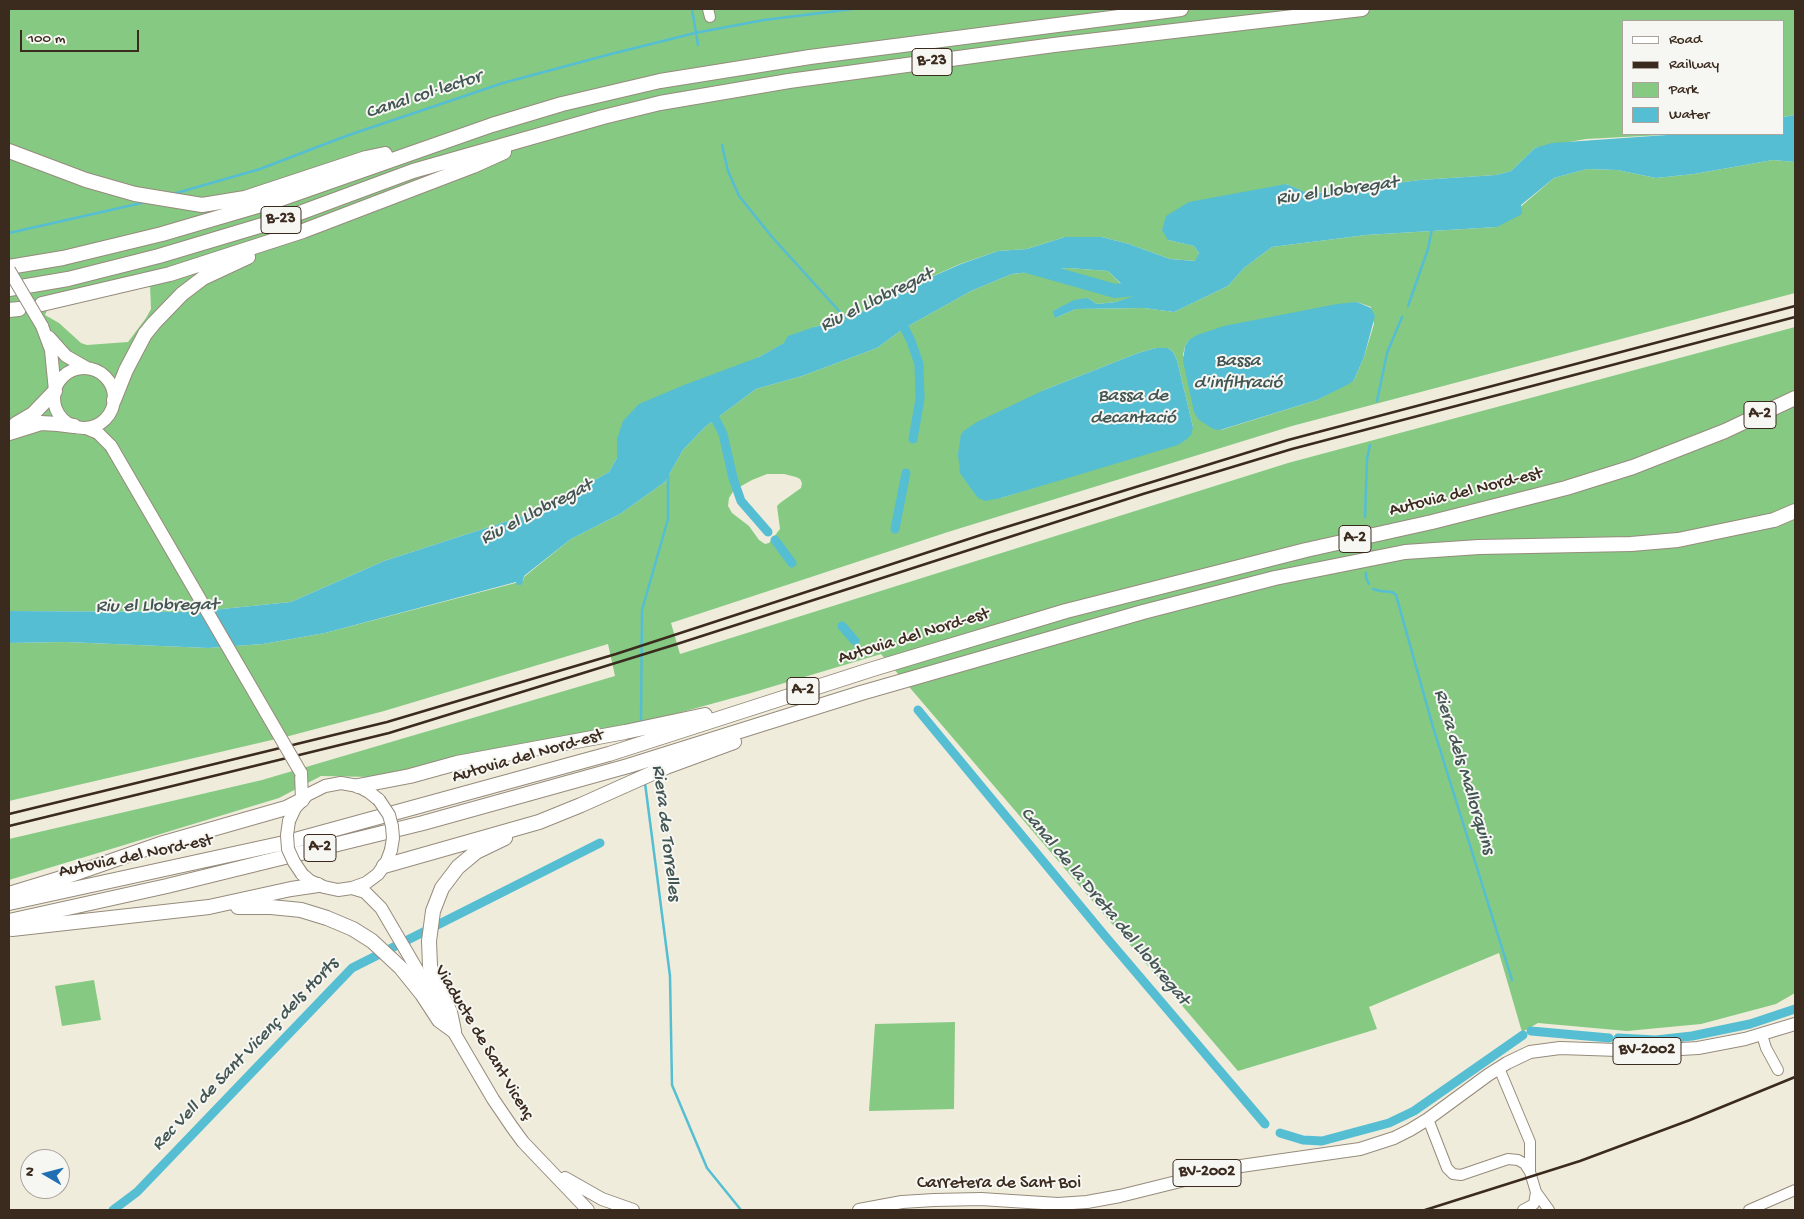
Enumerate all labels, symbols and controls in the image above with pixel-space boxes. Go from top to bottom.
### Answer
scale bar [22,20,141,52]
legend [1622,20,1784,135]
text: 100 m [28,30,65,48]
text: Road [1669,31,1702,49]
road number: B-23 [912,48,952,76]
text: Railway [1669,56,1719,74]
water label: Canal col·lector [363,67,485,125]
text: Park [1669,81,1698,99]
text: Water [1669,106,1709,124]
water label: Riu el Llobregat [1275,172,1399,212]
road number: B-23 [261,206,301,234]
water label: Riu el Llobregat [817,264,937,338]
water label: Bassa d'infiltració [1194,351,1282,395]
water label: Bassa de decantació [1090,386,1176,430]
road number: A-2 [1744,402,1776,428]
street label: Autovia del Nord-est [1387,464,1545,522]
water label: Riu el Llobregat [477,475,597,551]
road number: A-2 [1339,526,1371,552]
water label: Riu el Llobregat [95,595,219,619]
street label: Autovia del Nord-est [836,604,992,670]
road number: A-2 [787,678,819,704]
water label: Riera dels Mallorquins [1427,687,1499,857]
street label: Autovia del Nord-est [450,725,606,789]
water label: Riera de Torrelles [645,764,685,902]
water label: Canal de la Dreta del Llobregat [1014,803,1194,1011]
street label: Autovia del Nord-est [57,830,215,884]
road number: A-2 [304,834,336,861]
water label: Rec Vell de Sant Vicenç dels Horts [148,954,344,1156]
street label: Viaducte de Sant Vicenç [428,962,538,1124]
road number: BV-2002 [1613,1038,1681,1064]
north arrow [20,1149,70,1199]
road number: BV-2002 [1173,1160,1241,1186]
text: N [22,1166,40,1178]
street label: Carretera de Sant Boi [917,1173,1081,1195]

